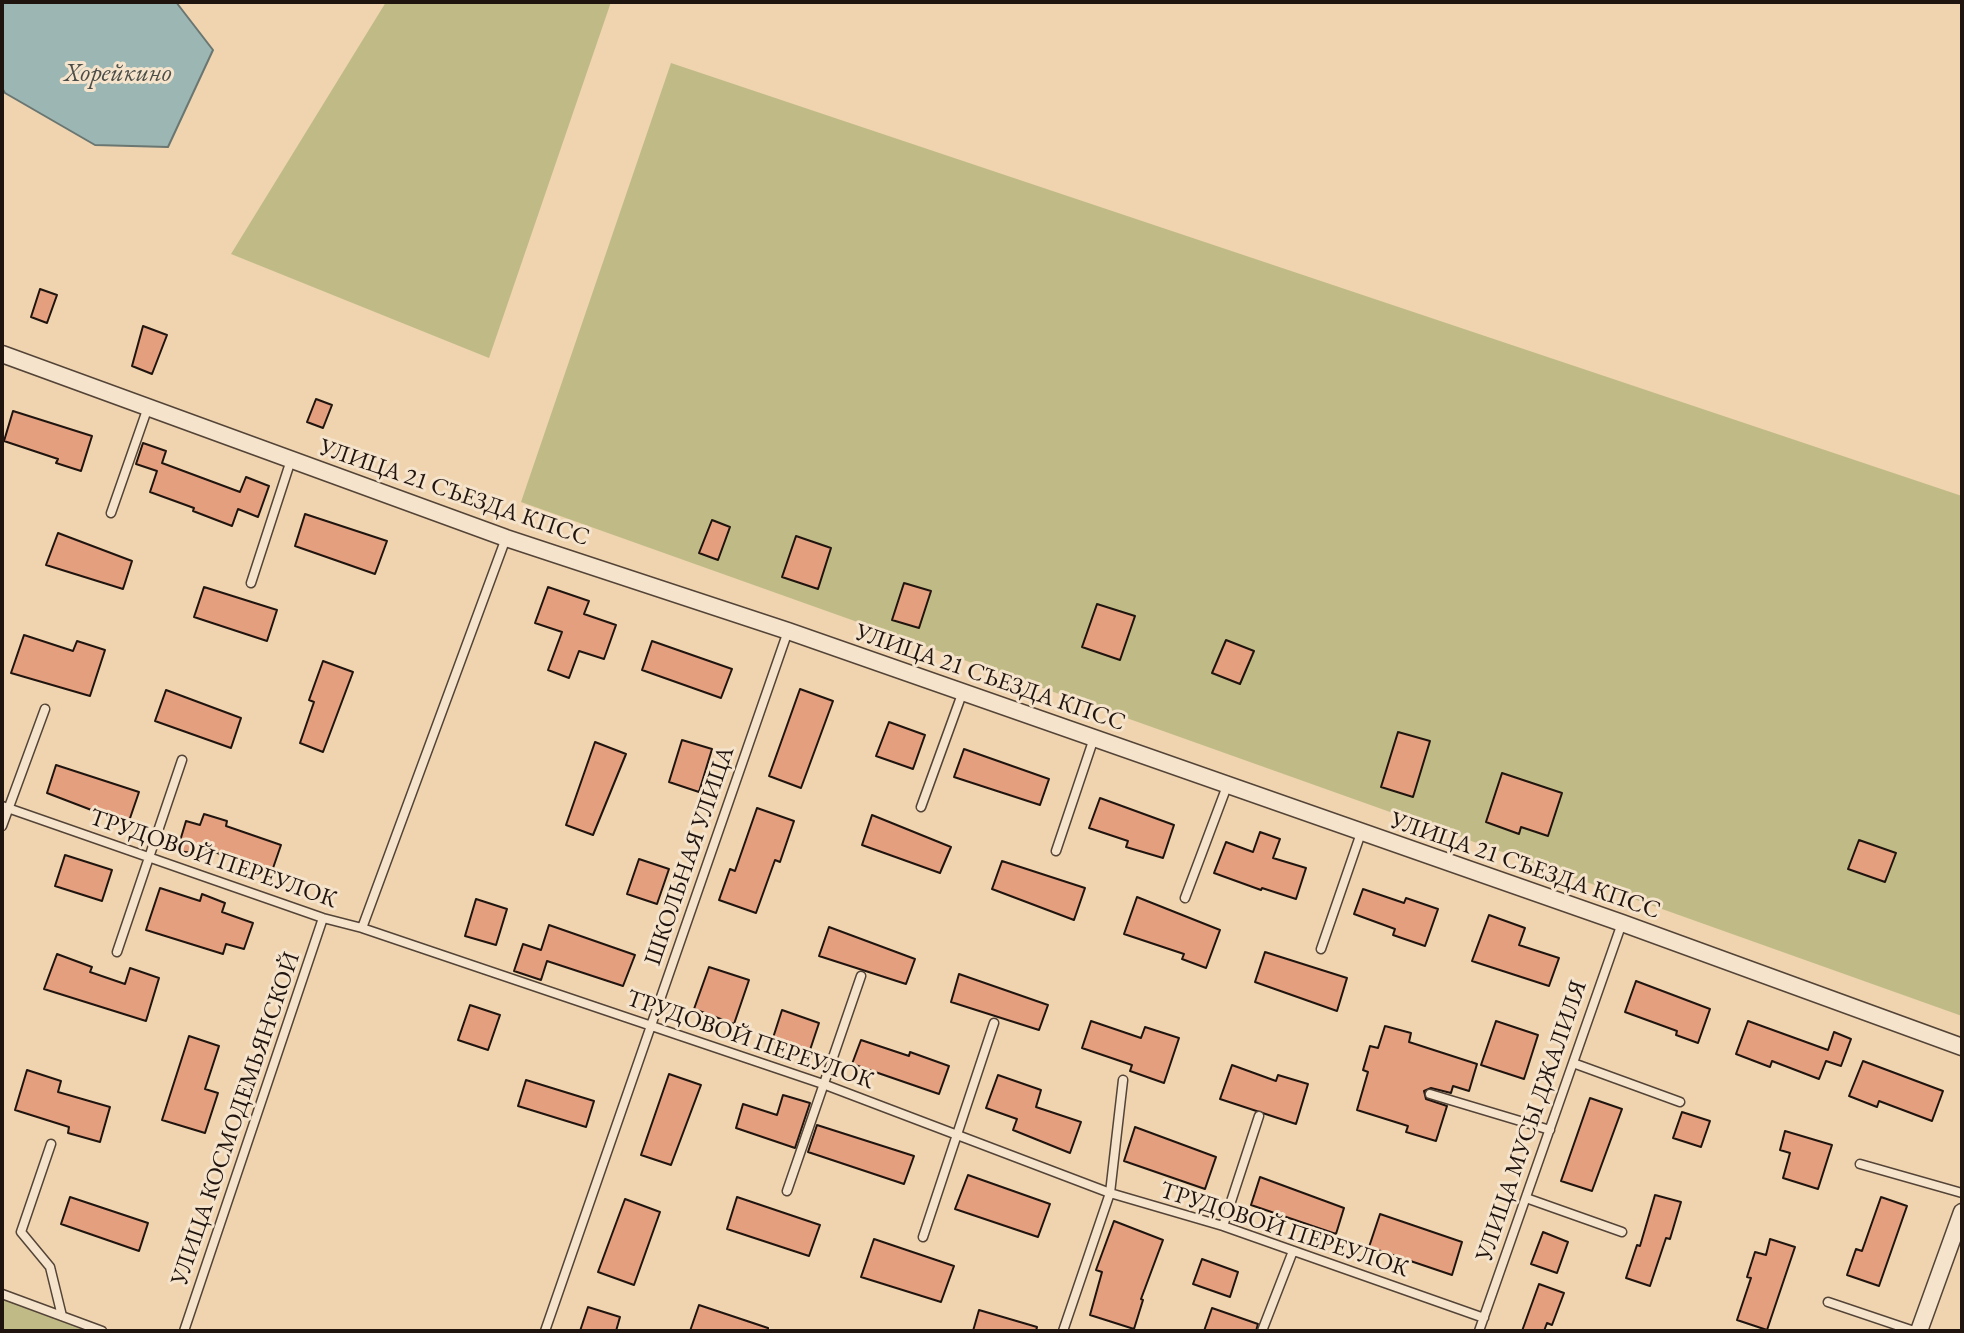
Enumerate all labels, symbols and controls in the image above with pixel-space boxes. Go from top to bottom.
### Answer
water label: Хорейкино [64,58,172,90]
street label: УЛИЦА 21 СЪЕЗДА КПСС [315,433,593,553]
street label: УЛИЦА 21 СЪЕЗДА КПСС [851,618,1129,738]
street label: ШКОЛЬНАЯ УЛИЦА [639,743,741,969]
street label: ТРУДОВОЙ ПЕРЕУЛОК [86,803,340,915]
street label: УЛИЦА 21 СЪЕЗДА КПСС [1386,806,1664,926]
street label: УЛИЦА КОСМОДЕМЬЯНСКОЙ [165,949,307,1289]
street label: УЛИЦА МУСЫ ДЖАЛИЛЯ [1470,977,1594,1265]
street label: ТРУДОВОЙ ПЕРЕУЛОК [623,984,877,1096]
street label: ТРУДОВОЙ ПЕРЕУЛОК [1156,1176,1412,1284]

